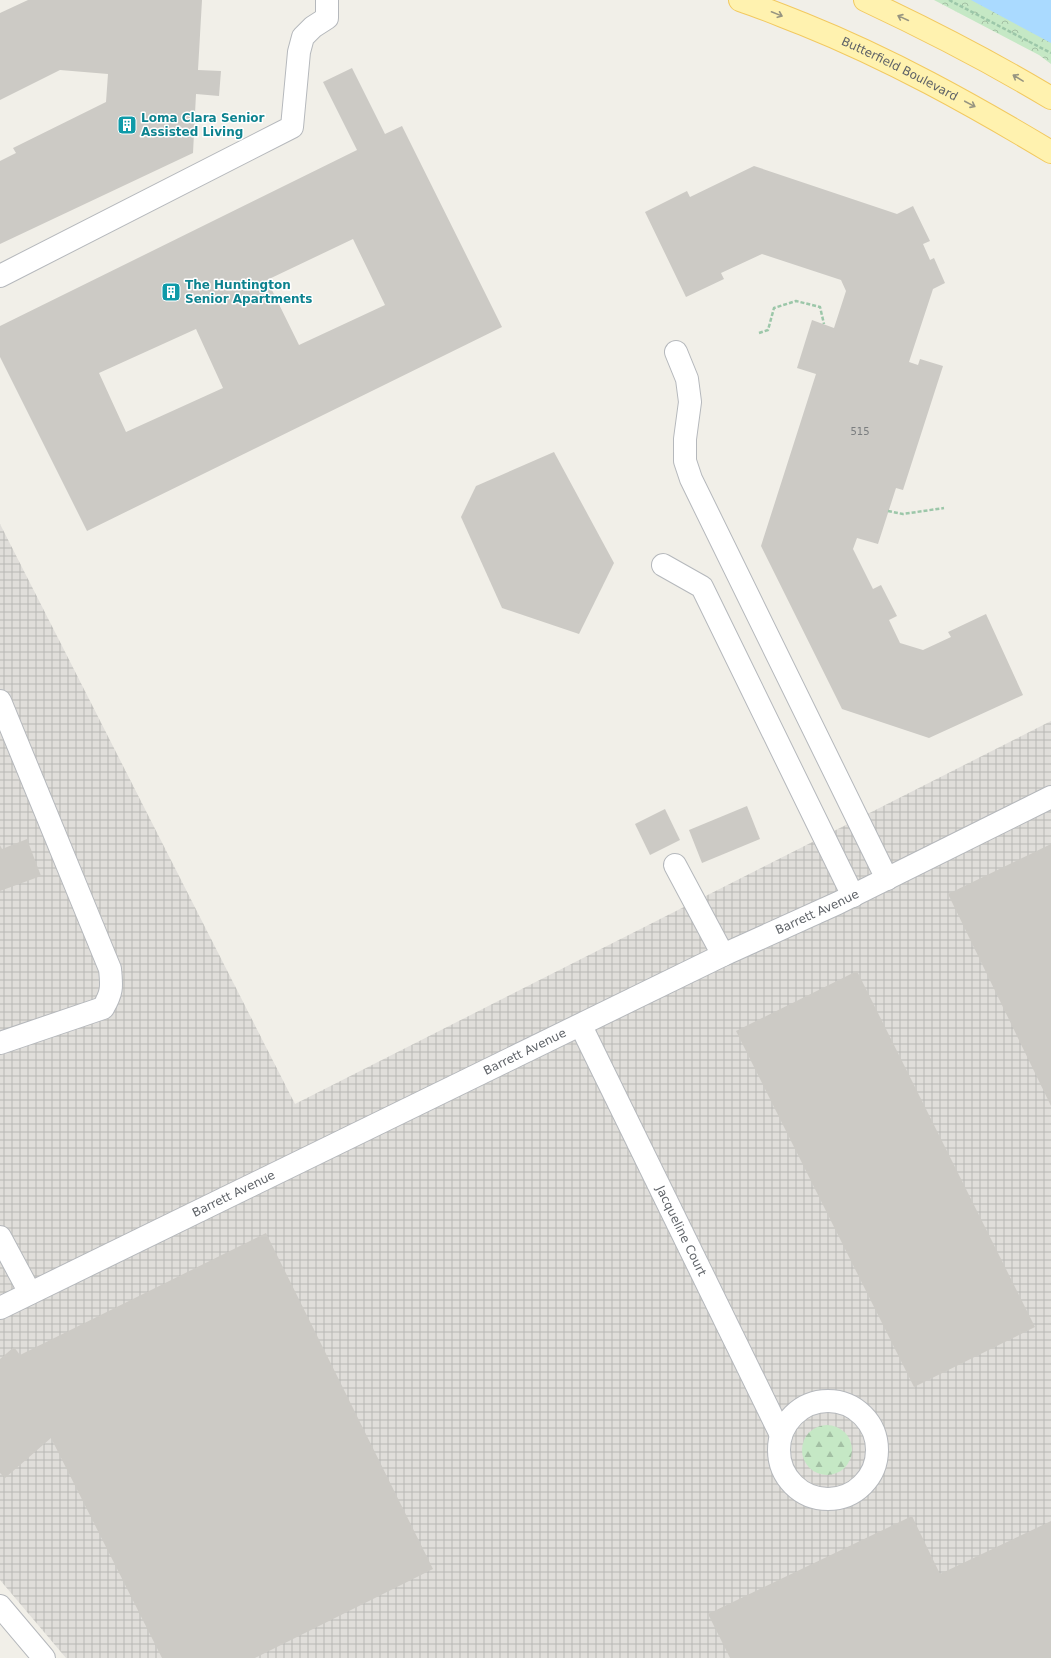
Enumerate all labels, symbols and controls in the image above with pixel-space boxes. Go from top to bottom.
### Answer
one-way arrow [770,10,782,18]
one-way arrow [897,14,909,21]
street label: Butterfield Boulevard [839,34,960,104]
one-way arrow [1012,74,1024,82]
one-way arrow [964,101,976,109]
place label: Loma Clara Senior Assisted Living [141,111,265,139]
building icon: Loma Clara Senior Assisted Living [116,114,138,136]
place label: The Huntington Senior Apartments [185,278,312,306]
building icon: The Huntington Senior Apartments [160,281,182,303]
house number: 515 [850,426,870,437]
street label: Barrett Avenue [773,887,861,937]
street label: Barrett Avenue [481,1026,568,1078]
street label: Barrett Avenue [190,1168,277,1220]
street label: Jacqueline Court [653,1183,709,1278]

